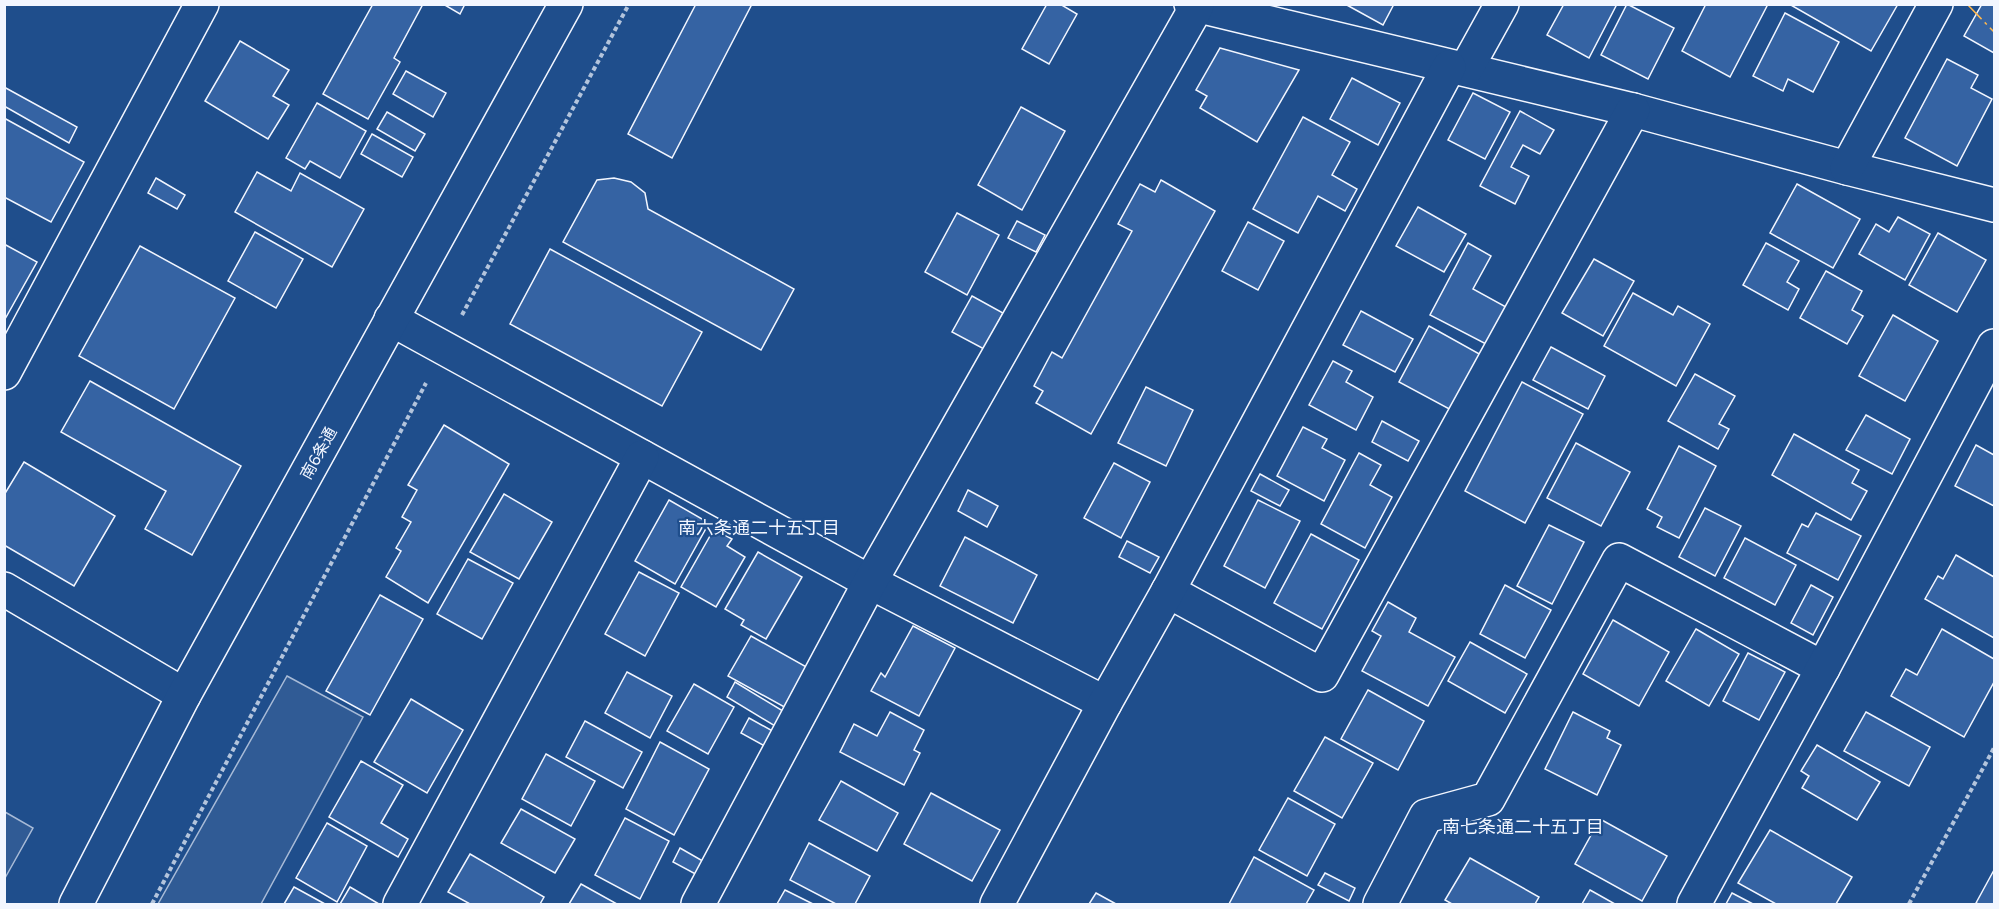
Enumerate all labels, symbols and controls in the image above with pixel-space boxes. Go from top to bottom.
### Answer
street label: 南6条通 [296,424,341,483]
district label: 南六条通二十五丁目 [678,517,840,539]
district label: 南七条通二十五丁目 [1442,816,1604,838]

